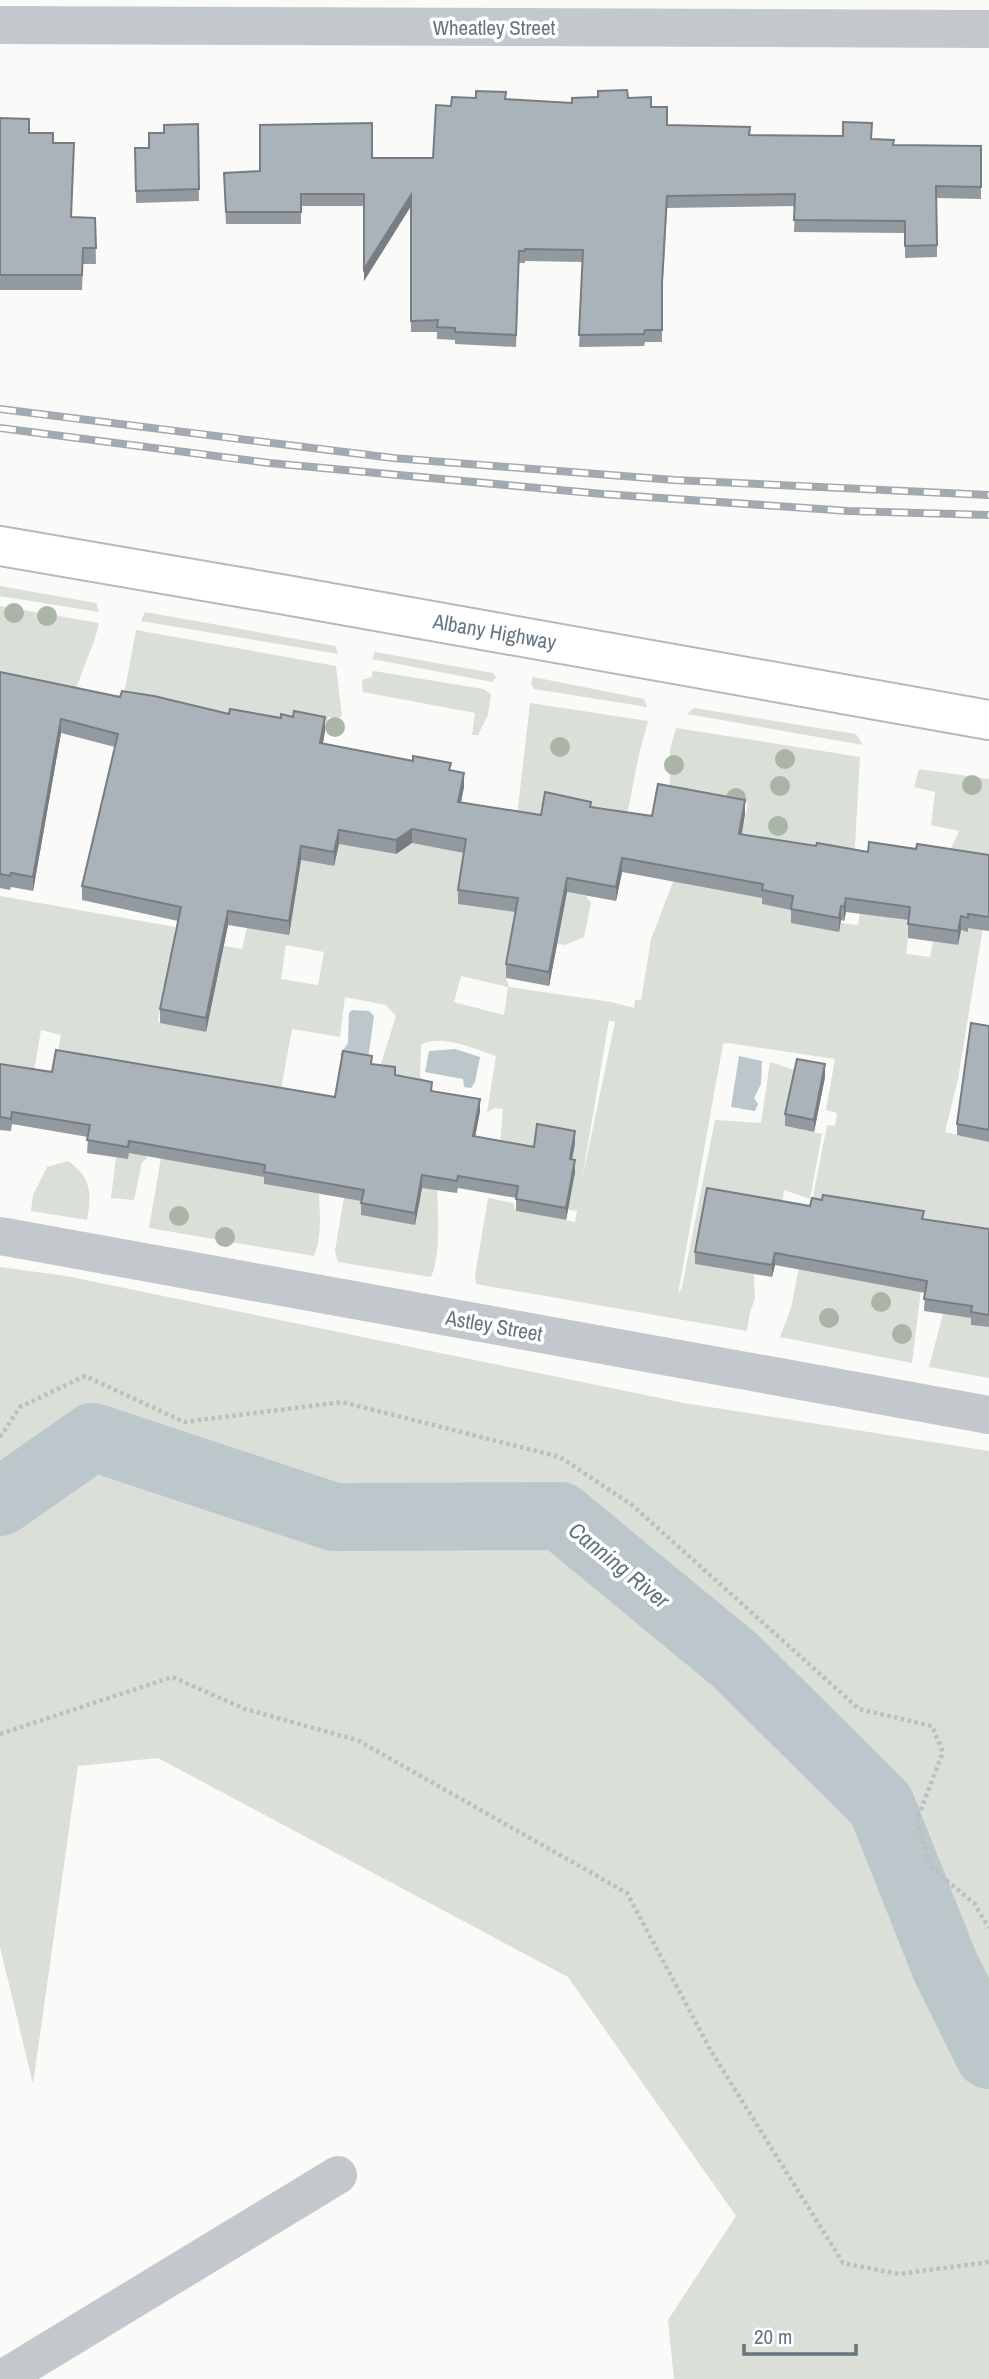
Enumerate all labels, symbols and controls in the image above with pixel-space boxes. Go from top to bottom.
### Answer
street label: Wheatley Street [433,13,555,42]
street label: Albany Highway [430,606,559,657]
street label: Astley Street [443,1303,545,1348]
water label: Canning River [562,1514,677,1615]
scale bar [744,2312,856,2356]
text: 20 m [754,2322,792,2351]

